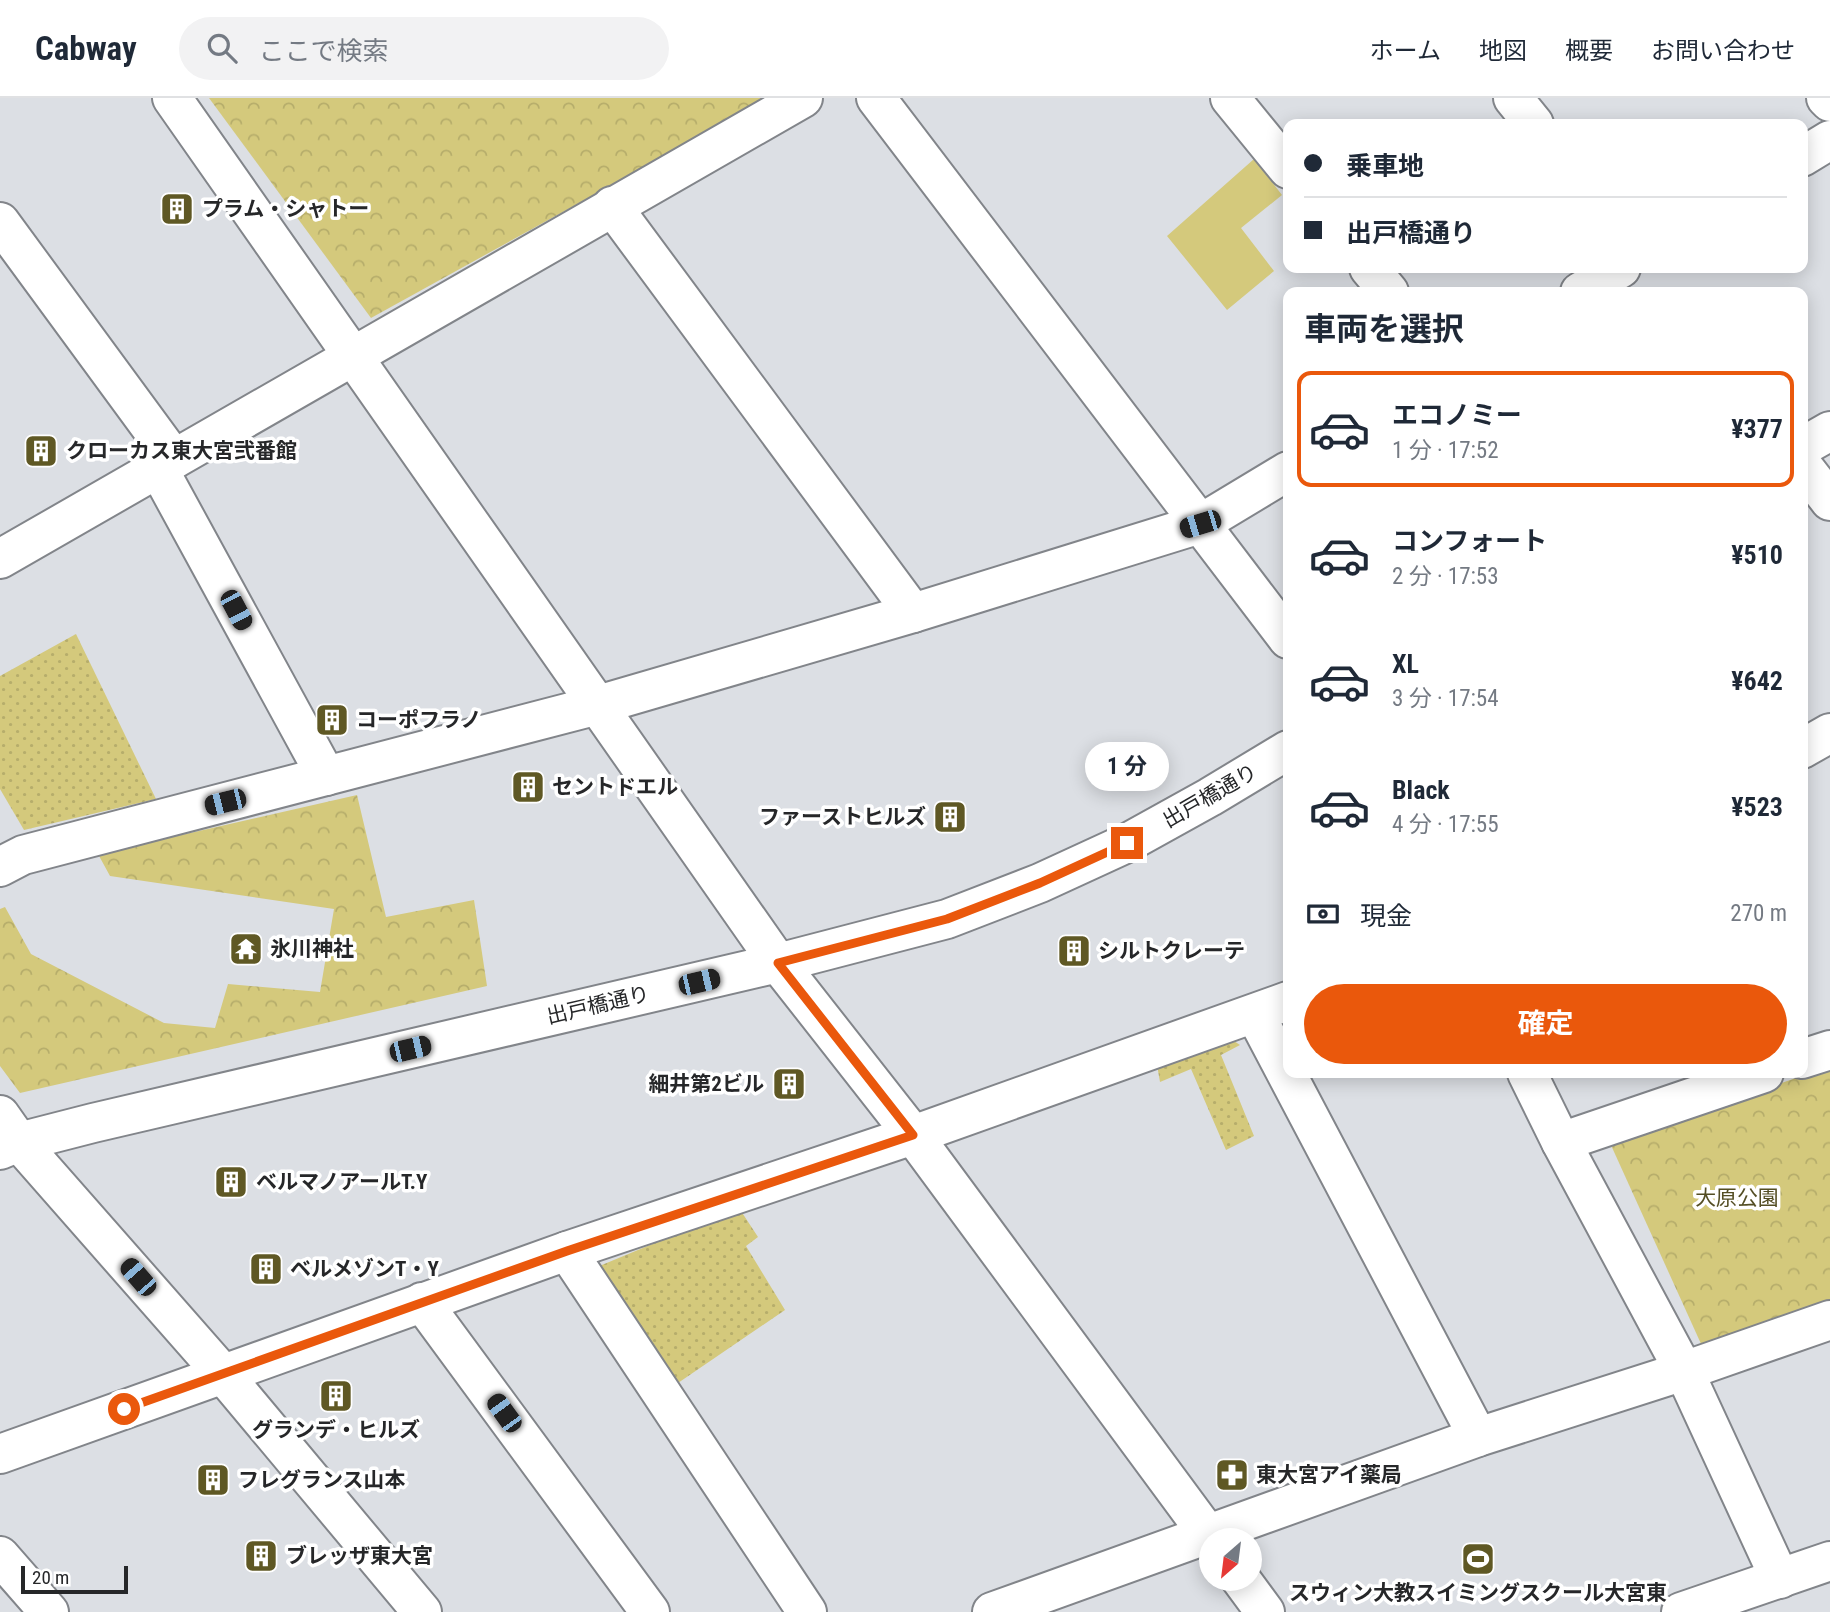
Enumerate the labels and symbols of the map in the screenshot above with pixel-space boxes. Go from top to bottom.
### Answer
building icon: プラム・シャトー [158,190,196,228]
place label: プラム・シャトー [202,197,369,221]
building icon: クローカス東大宮弐番館 [22,432,60,470]
place label: クローカス東大宮弐番館 [66,439,297,463]
car [1177,508,1224,540]
car [217,587,256,633]
building icon: コーポフラノ [313,701,351,739]
place label: コーポフラノ [356,708,482,732]
callout: 1 分 [1085,742,1169,790]
street label: 出戸橋通り [1159,759,1261,833]
building icon: セントドエル [509,768,547,806]
place label: セントドエル [552,775,678,799]
car [203,787,248,817]
building icon: ファーストヒルズ [931,798,969,836]
place label: ファーストヒルズ [759,805,926,829]
route end [1111,827,1143,859]
temple icon: 氷川神社 [227,930,265,968]
building icon: シルトクレーテ [1055,932,1093,970]
place label: 氷川神社 [270,937,354,961]
place label: シルトクレーテ [1098,939,1245,963]
car [677,967,722,997]
street label: 出戸橋通り [544,981,652,1029]
car [388,1034,433,1064]
building icon: 細井第2ビル [770,1065,808,1103]
place label: 細井第2ビル [648,1072,764,1096]
building icon: ベルマノアールT.Y [212,1163,250,1201]
place label: ベルマノアールT.Y [256,1170,428,1194]
park label: 大原公園 [1695,1186,1779,1210]
building icon: ベルメゾンT・Y [247,1250,285,1288]
car [117,1254,160,1300]
place label: ベルメゾンT・Y [290,1257,439,1281]
building icon: グランデ・ヒルズ [317,1377,355,1415]
car [484,1390,525,1436]
route start [108,1393,140,1425]
place label: グランデ・ヒルズ [252,1418,420,1442]
pharmacy icon: 東大宮アイ薬局 [1213,1456,1251,1494]
building icon: フレグランス山本 [194,1461,232,1499]
place label: 東大宮アイ薬局 [1256,1463,1402,1487]
place label: フレグランス山本 [238,1468,406,1492]
north arrow [1199,1528,1262,1591]
building icon: ブレッザ東大宮 [242,1537,280,1575]
sports icon: スウィン大教スイミングスクール大宮東 [1459,1540,1497,1578]
place label: ブレッザ東大宮 [286,1544,433,1568]
scale bar [21,1563,128,1595]
place label: スウィン大教スイミングスクール大宮東 [1289,1581,1667,1605]

